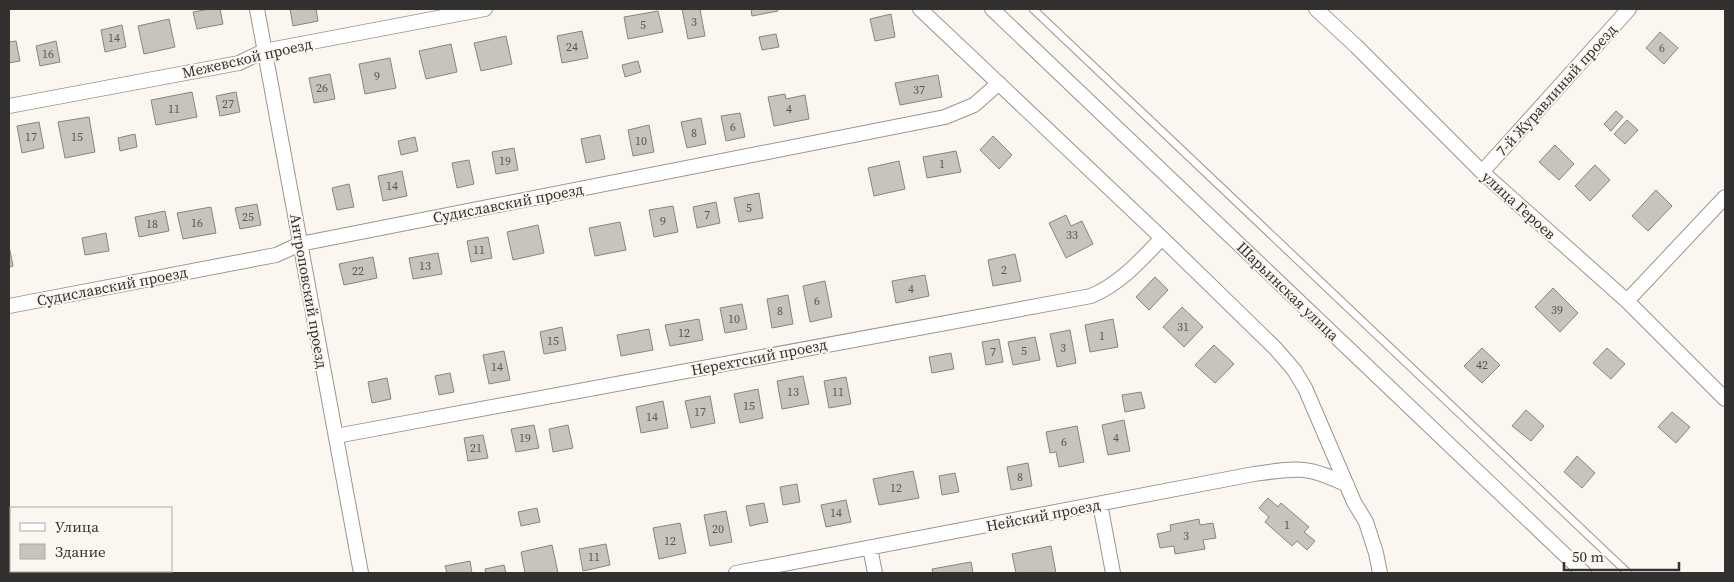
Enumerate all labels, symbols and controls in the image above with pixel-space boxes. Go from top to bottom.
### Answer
house number: 3 [691,14,697,30]
house number: 5 [640,17,646,33]
street label: 7-й Журавлиный проезд [1491,19,1621,161]
house number: 14 [108,30,120,46]
street label: Межевской проезд [180,33,315,83]
house number: 24 [566,39,578,55]
house number: 6 [1659,40,1665,56]
house number: 16 [42,46,54,62]
house number: 9 [374,68,380,84]
house number: 26 [316,80,328,96]
house number: 37 [913,82,925,98]
house number: 27 [222,96,234,112]
house number: 11 [168,101,180,117]
house number: 4 [786,101,792,117]
house number: 6 [730,119,736,135]
house number: 8 [691,125,697,141]
house number: 17 [25,129,37,145]
house number: 15 [71,129,83,145]
house number: 10 [635,133,647,149]
house number: 19 [499,153,511,169]
house number: 1 [939,156,945,172]
street label: улица Героев [1477,166,1561,244]
house number: 14 [386,178,398,194]
street label: Судиславский проезд [431,178,585,228]
house number: 5 [746,200,752,216]
house number: 7 [704,207,710,223]
house number: 25 [242,209,254,225]
street label: Антроповский проезд [285,212,333,370]
house number: 9 [660,213,666,229]
house number: 16 [191,215,203,231]
house number: 18 [146,216,158,232]
house number: 33 [1066,227,1078,243]
street label: Шарьинская улица [1232,237,1344,346]
house number: 11 [473,242,485,258]
house number: 13 [419,258,431,274]
street label: Судиславский проезд [35,261,189,311]
house number: 2 [1001,262,1007,278]
house number: 22 [352,263,364,279]
house number: 4 [908,281,914,297]
house number: 6 [814,293,820,309]
house number: 39 [1551,302,1563,318]
house number: 8 [777,303,783,319]
house number: 10 [728,311,740,327]
house number: 31 [1177,319,1189,335]
house number: 12 [678,325,690,341]
house number: 1 [1099,328,1105,344]
house number: 15 [547,333,559,349]
street label: Нерехтский проезд [689,333,829,381]
house number: 3 [1060,340,1066,356]
house number: 5 [1021,343,1027,359]
house number: 7 [990,344,996,360]
house number: 42 [1476,357,1488,373]
house number: 14 [491,359,503,375]
house number: 13 [787,384,799,400]
house number: 11 [832,384,844,400]
house number: 15 [743,398,755,414]
house number: 17 [694,404,706,420]
house number: 14 [646,409,658,425]
house number: 19 [519,430,531,446]
house number: 4 [1113,430,1119,446]
house number: 6 [1061,434,1067,450]
house number: 21 [470,440,482,456]
house number: 8 [1017,469,1023,485]
house number: 12 [890,480,902,496]
street label: Нейский проезд [984,494,1102,536]
house number: 14 [830,505,842,521]
legend [10,507,172,572]
text: Улица [55,516,99,537]
house number: 1 [1284,517,1290,533]
house number: 20 [712,521,724,537]
house number: 3 [1183,528,1189,544]
house number: 12 [664,533,676,549]
scale bar [1564,540,1679,572]
text: Здание [55,541,106,562]
text: 50 m [1572,546,1604,567]
house number: 11 [588,549,600,565]

